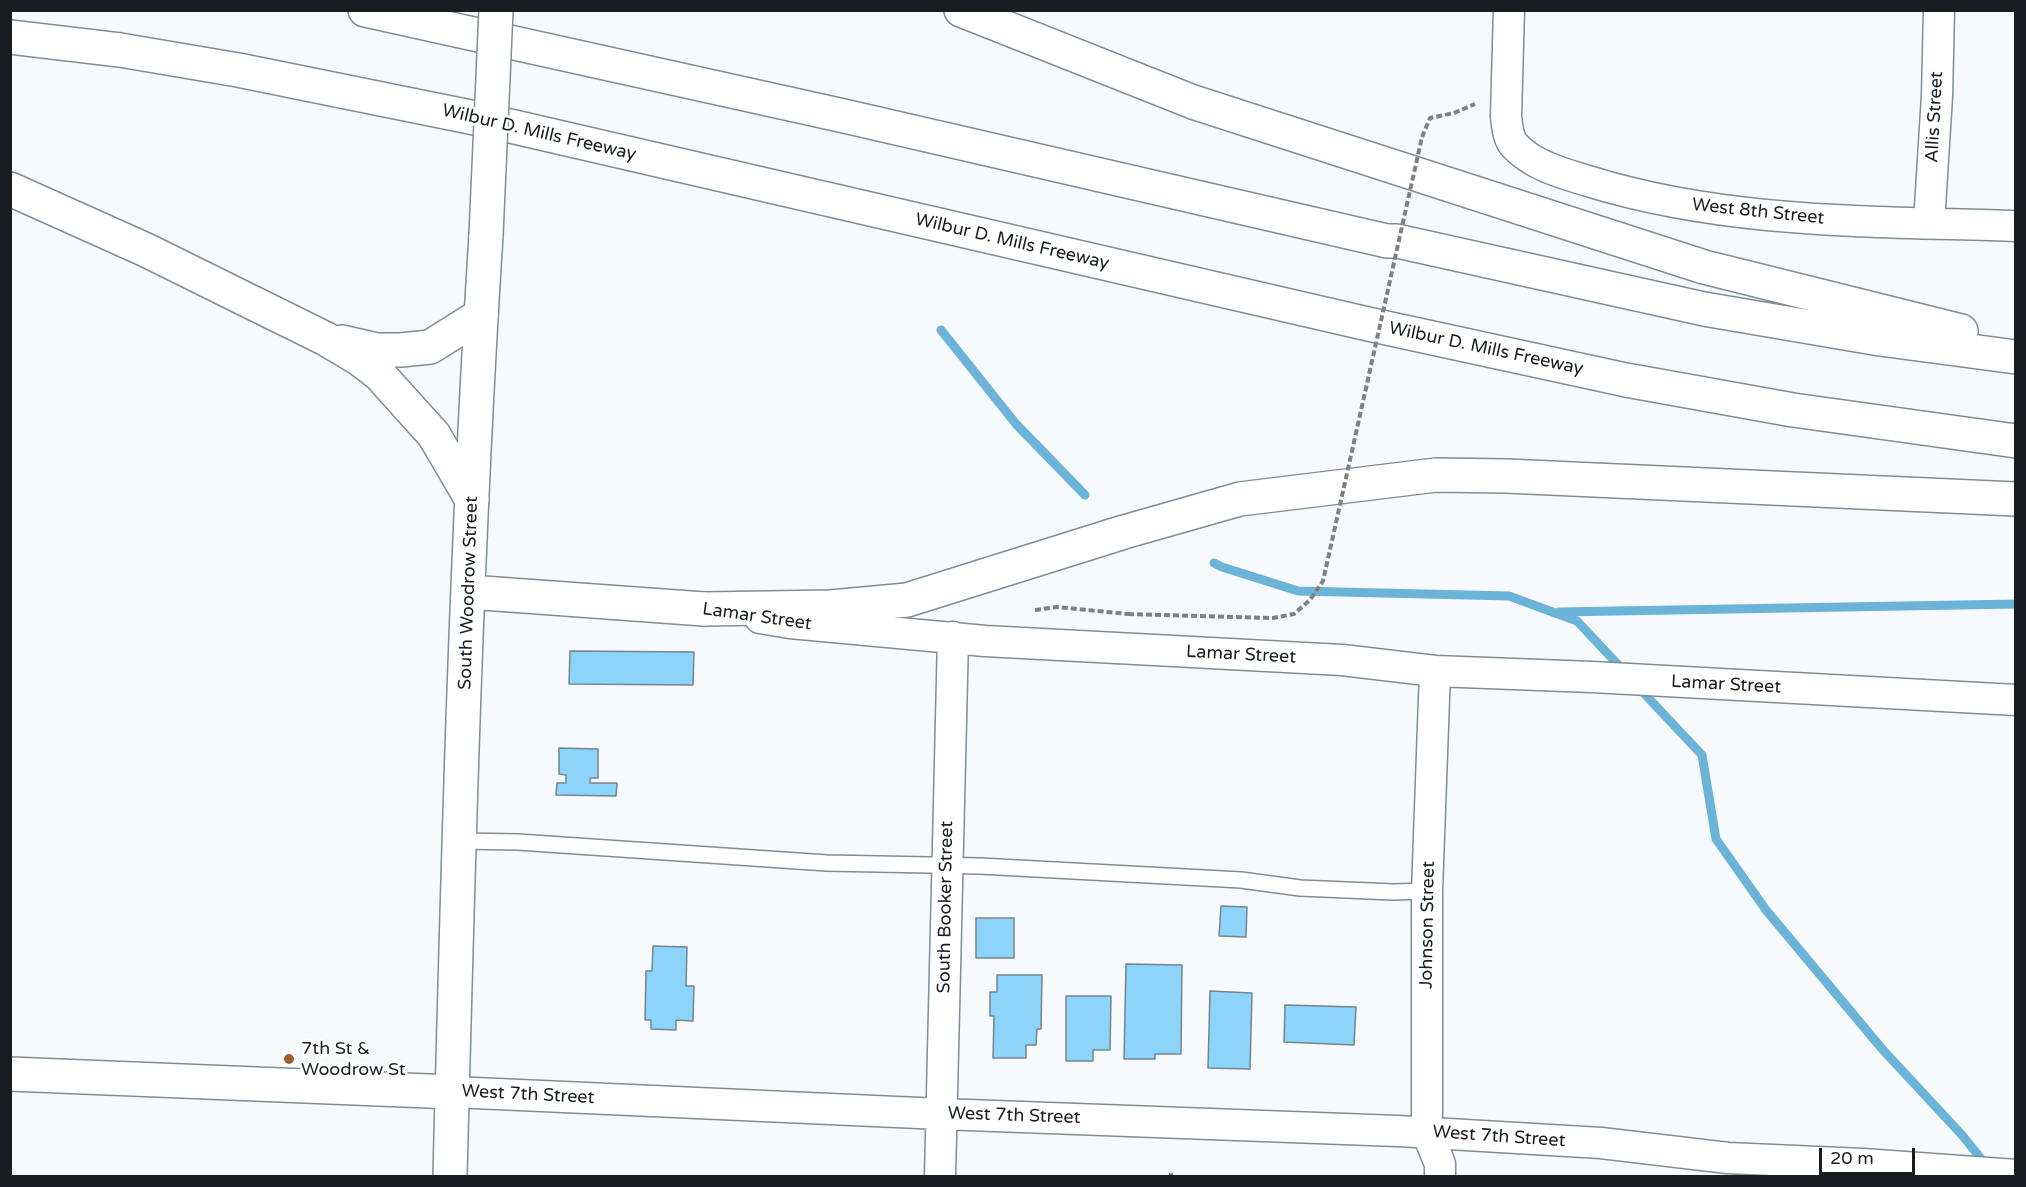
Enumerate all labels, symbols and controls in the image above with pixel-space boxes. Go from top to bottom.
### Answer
street label: Allis Street [1922,71,1948,163]
street label: Wilbur D. Mills Freeway [440,100,638,166]
street label: West 8th Street [1691,194,1825,230]
street label: Wilbur D. Mills Freeway [913,209,1111,275]
street label: Wilbur D. Mills Freeway [1387,318,1585,380]
street label: South Woodrow Street [455,496,483,690]
street label: Lamar Street [701,599,813,635]
street label: Lamar Street [1185,641,1297,669]
street label: Lamar Street [1670,671,1782,699]
street label: South Booker Street [934,821,958,993]
street label: Johnson Street [1416,861,1440,989]
place label: 7th St & Woodrow St [301,1038,406,1080]
marker: 7th St & Woodrow St [282,1052,296,1066]
street label: West 7th Street [461,1081,595,1109]
street label: West 7th Street [947,1103,1081,1129]
street label: West 7th Street [1432,1122,1566,1152]
scale bar [1822,1136,1918,1174]
text: 20 m [1830,1147,1874,1169]

